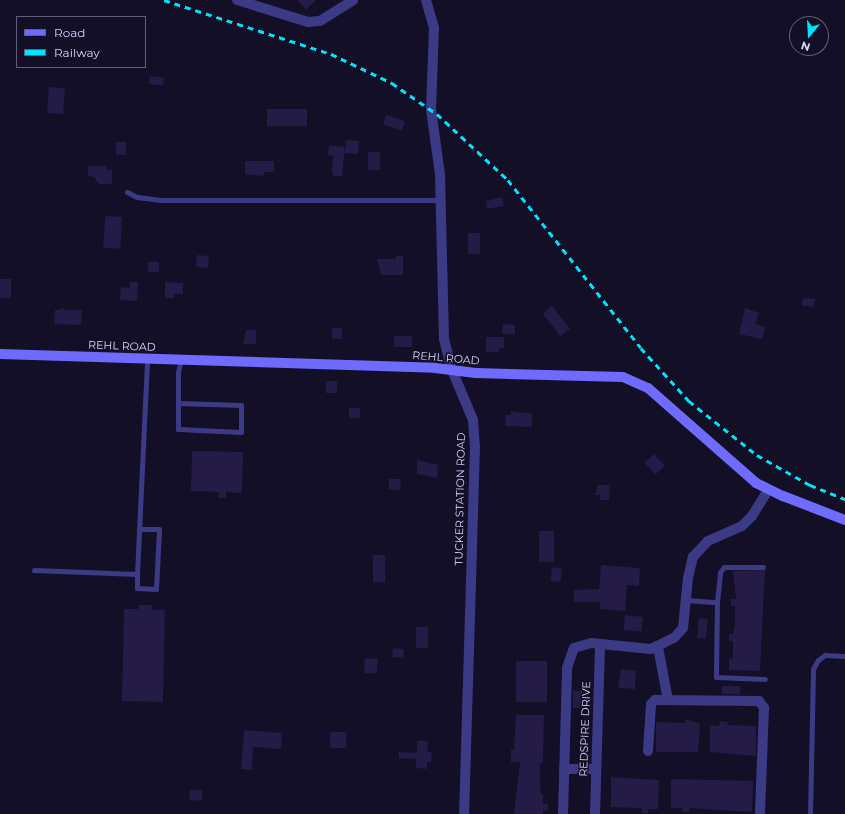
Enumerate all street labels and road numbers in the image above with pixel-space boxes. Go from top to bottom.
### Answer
street label: REHL ROAD [88,338,156,354]
street label: REHL ROAD [412,348,480,368]
street label: TUCKER STATION ROAD [452,432,468,566]
street label: REDSPIRE DRIVE [577,681,593,777]

